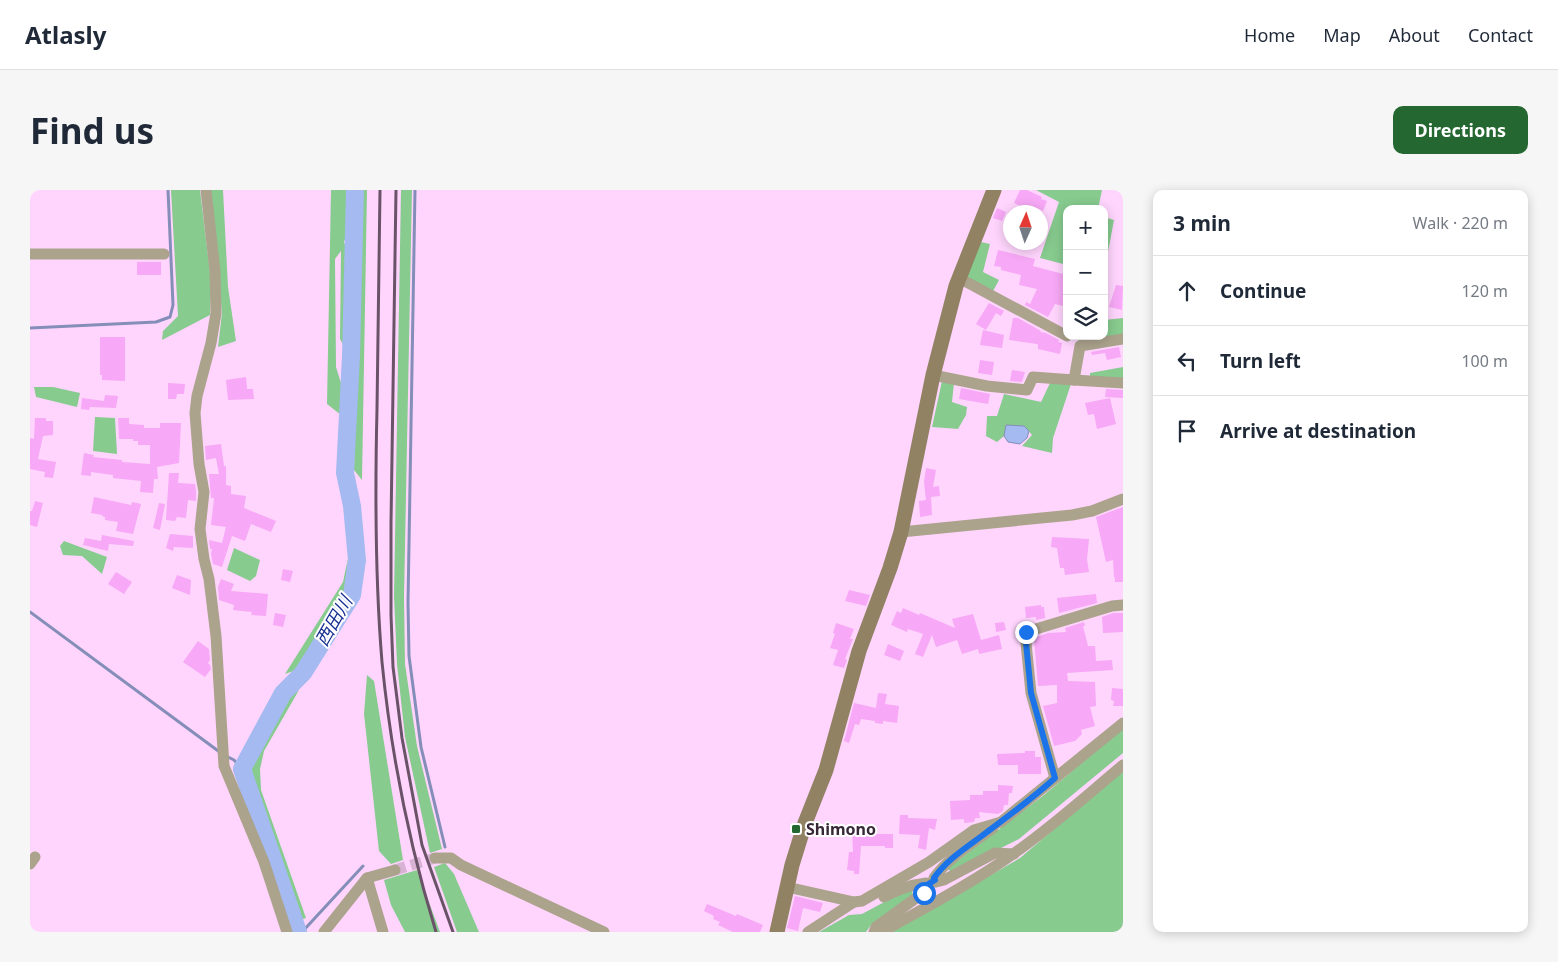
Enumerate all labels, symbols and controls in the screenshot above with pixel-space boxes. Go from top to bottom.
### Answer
text: Atlasly [25,18,106,51]
text: Home [1244,23,1295,47]
text: Map [1323,23,1361,47]
text: About [1389,23,1440,47]
text: Contact [1468,23,1533,47]
button: Directions [1393,106,1528,154]
text: Find us [30,107,154,154]
north arrow [1003,205,1048,250]
map controls [1063,205,1108,340]
button: + [1063,205,1108,250]
text: 3 min [1173,209,1231,237]
text: Walk · 220 m [1413,212,1508,234]
button: − [1063,250,1108,295]
icon: ahead [1173,277,1201,305]
text: Continue [1220,278,1306,304]
text: 120 m [1461,280,1508,302]
button: layers [1063,295,1108,340]
icon: left [1173,347,1201,375]
text: Turn left [1220,348,1301,374]
text: 100 m [1461,350,1508,372]
icon: arrive [1173,417,1201,445]
text: Arrive at destination [1220,418,1416,444]
water label: 西田川 [309,589,358,650]
route end [1015,621,1038,644]
place label: Shimono [806,818,876,840]
marker: Shimono [790,823,802,835]
route start [913,882,936,905]

